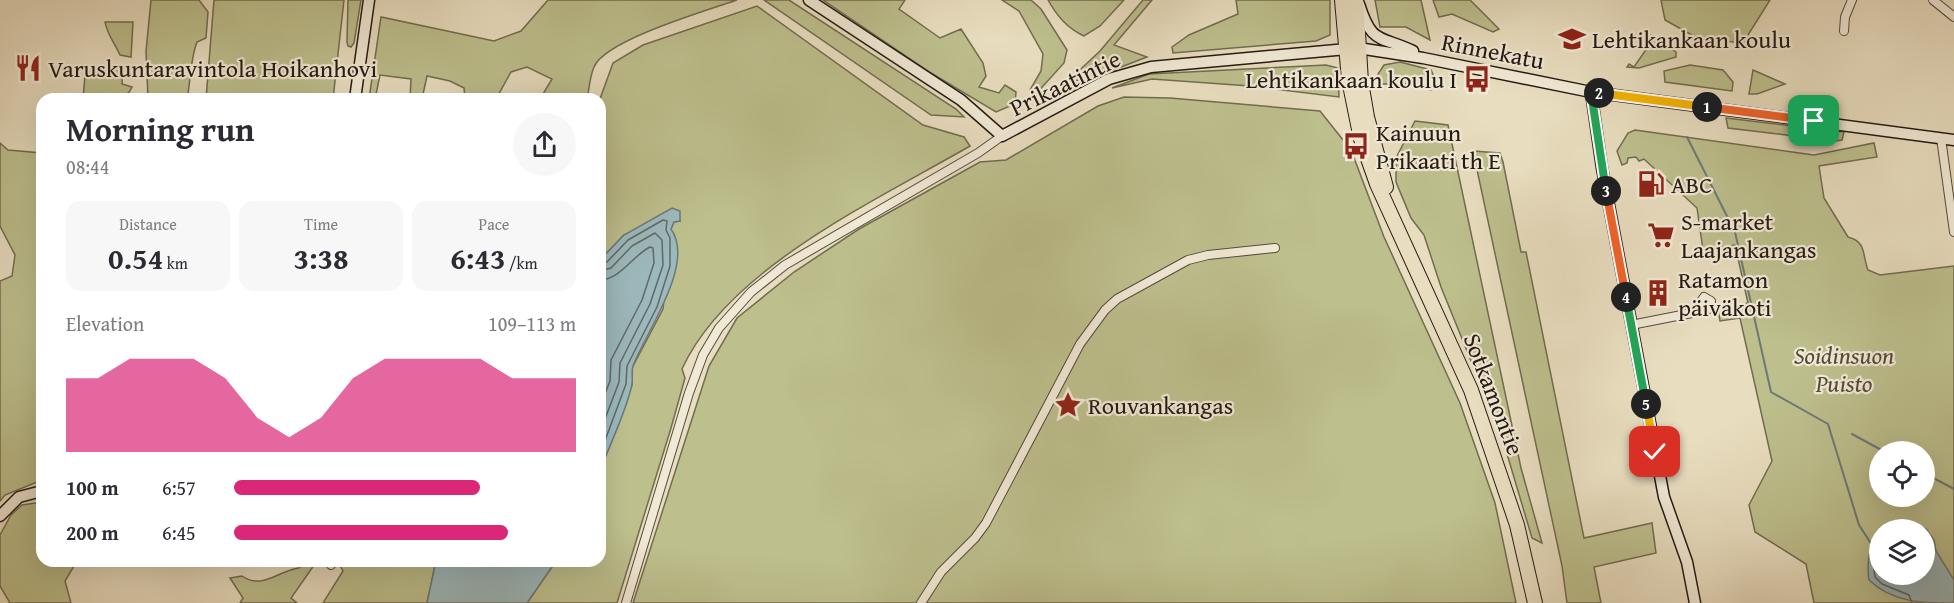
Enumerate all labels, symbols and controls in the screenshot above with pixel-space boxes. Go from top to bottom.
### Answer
place label: Lehtikankaan koulu [1592,22,1791,57]
street label: Rinnekatu [1439,24,1547,78]
school or university icon: Lehtikankaan koulu [1557,24,1587,54]
street label: Prikaatintie [1004,41,1126,125]
place label: Varuskuntaravintola Hoikanhovi [48,51,378,86]
restaurant icon: Varuskuntaravintola Hoikanhovi [13,53,43,83]
place label: Lehtikankaan koulu I [1245,62,1457,97]
bus stop icon: Lehtikankaan koulu I [1462,64,1492,94]
pin: 2 [1584,78,1614,108]
text: 2 [1595,81,1603,105]
pin: 1 [1692,92,1722,122]
text: 1 [1703,95,1711,119]
pin [1788,95,1839,146]
icon: arrive [1797,104,1830,137]
text: Morning run [66,105,255,153]
button: share [513,113,576,176]
place label: Kainuun Prikaati th E [1376,115,1500,178]
bus stop icon: Kainuun Prikaati th E [1341,131,1371,161]
text: 08:44 [66,152,109,181]
place label: ABC [1671,167,1712,202]
fuel station icon: ABC [1636,169,1666,199]
pin: 3 [1591,176,1621,206]
text: 3 [1602,179,1610,203]
place label: S-market Laajankangas [1681,204,1816,267]
text: Distance [119,212,177,236]
text: Time [304,212,338,236]
text: Pace [479,212,509,236]
supermarket icon: S-market Laajankangas [1646,220,1676,250]
text: 0.54 [108,236,163,280]
text: 3:38 [293,236,349,280]
text: 6:43 [450,236,505,280]
text: km [163,251,188,275]
text: /km [505,251,538,275]
place label: Ratamon päiväkoti [1678,262,1772,325]
building icon: Ratamon päiväkoti [1643,278,1673,308]
pin: 4 [1611,282,1641,312]
text: 4 [1622,285,1630,309]
text: Elevation [66,309,144,338]
text: 109–113 m [488,309,576,338]
street label: Sotkamontie [1455,328,1533,460]
park label: Soidinsuon Puisto [1794,338,1894,401]
place label: Rouvankangas [1088,388,1233,423]
pin: 5 [1631,389,1661,419]
place icon: Rouvankangas [1053,390,1083,420]
text: 5 [1642,392,1650,416]
pin [1629,426,1680,477]
icon: check [1638,435,1671,468]
map controls [1869,441,1935,585]
button: locate [1869,441,1935,507]
text: 100 m [66,473,119,502]
text: 6:57 [162,473,196,502]
text: 200 m [66,518,119,547]
text: 6:45 [162,518,196,547]
button: layers [1869,519,1935,585]

